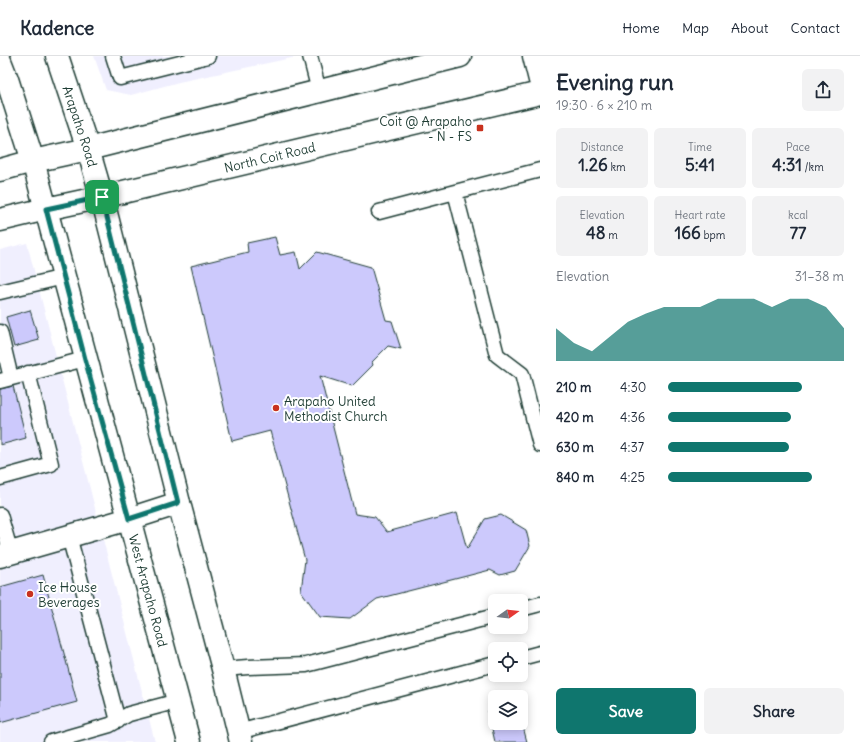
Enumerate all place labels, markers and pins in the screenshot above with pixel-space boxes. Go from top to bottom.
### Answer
place label: Coit @ Arapaho - N - FS [379,113,472,145]
marker: Coit @ Arapaho - N - FS [475,123,485,133]
pin [85,180,119,214]
place label: Arapaho United Methodist Church [284,393,388,425]
marker: Arapaho United Methodist Church [271,403,281,413]
place label: Ice House Beverages [38,579,100,611]
marker: Ice House Beverages [25,589,35,599]

